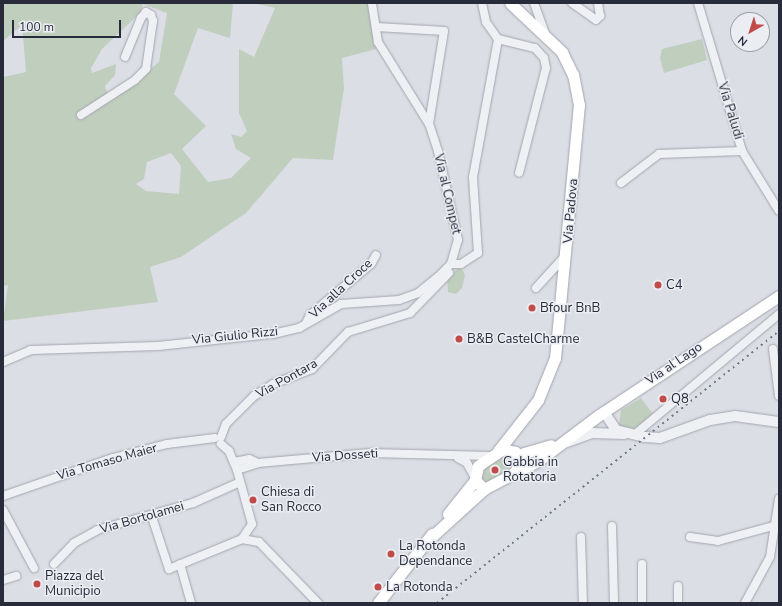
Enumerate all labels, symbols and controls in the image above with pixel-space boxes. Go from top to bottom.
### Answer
scale bar [14,12,123,38]
north arrow [730,12,770,52]
text: 100 m [19,19,54,35]
text: N [735,33,751,49]
street label: Via Paludi [714,81,746,141]
street label: Via al Compet [430,152,464,236]
street label: Via Padova [560,178,582,244]
street label: Via alla Croce [306,256,376,322]
place label: C4 [666,277,683,293]
marker: C4 [653,280,663,290]
place label: Bfour BnB [540,300,600,316]
marker: Bfour BnB [527,303,537,313]
street label: Via Giulio Rizzi [191,324,279,348]
place label: B&B CastelCharme [467,331,579,347]
marker: B&B CastelCharme [454,334,464,344]
street label: Via al Lago [643,339,705,389]
street label: Via Pontara [254,356,320,402]
place label: Q8 [671,391,689,407]
marker: Q8 [658,394,668,404]
street label: Via Tomaso Maier [55,440,159,484]
street label: Via Dosseti [312,446,378,466]
place label: Gabbia in Rotatoria [503,455,558,486]
marker: Gabbia in Rotatoria [490,465,500,475]
place label: Chiesa di San Rocco [261,485,321,516]
marker: Chiesa di San Rocco [248,495,258,505]
street label: Via Bortolamei [98,499,186,537]
place label: La Rotonda Dependance [399,539,472,570]
marker: La Rotonda Dependance [386,549,396,559]
place label: Piazza del Municipio [45,569,104,600]
marker: Piazza del Municipio [32,579,42,589]
place label: La Rotonda [386,579,453,595]
marker: La Rotonda [373,582,383,592]

